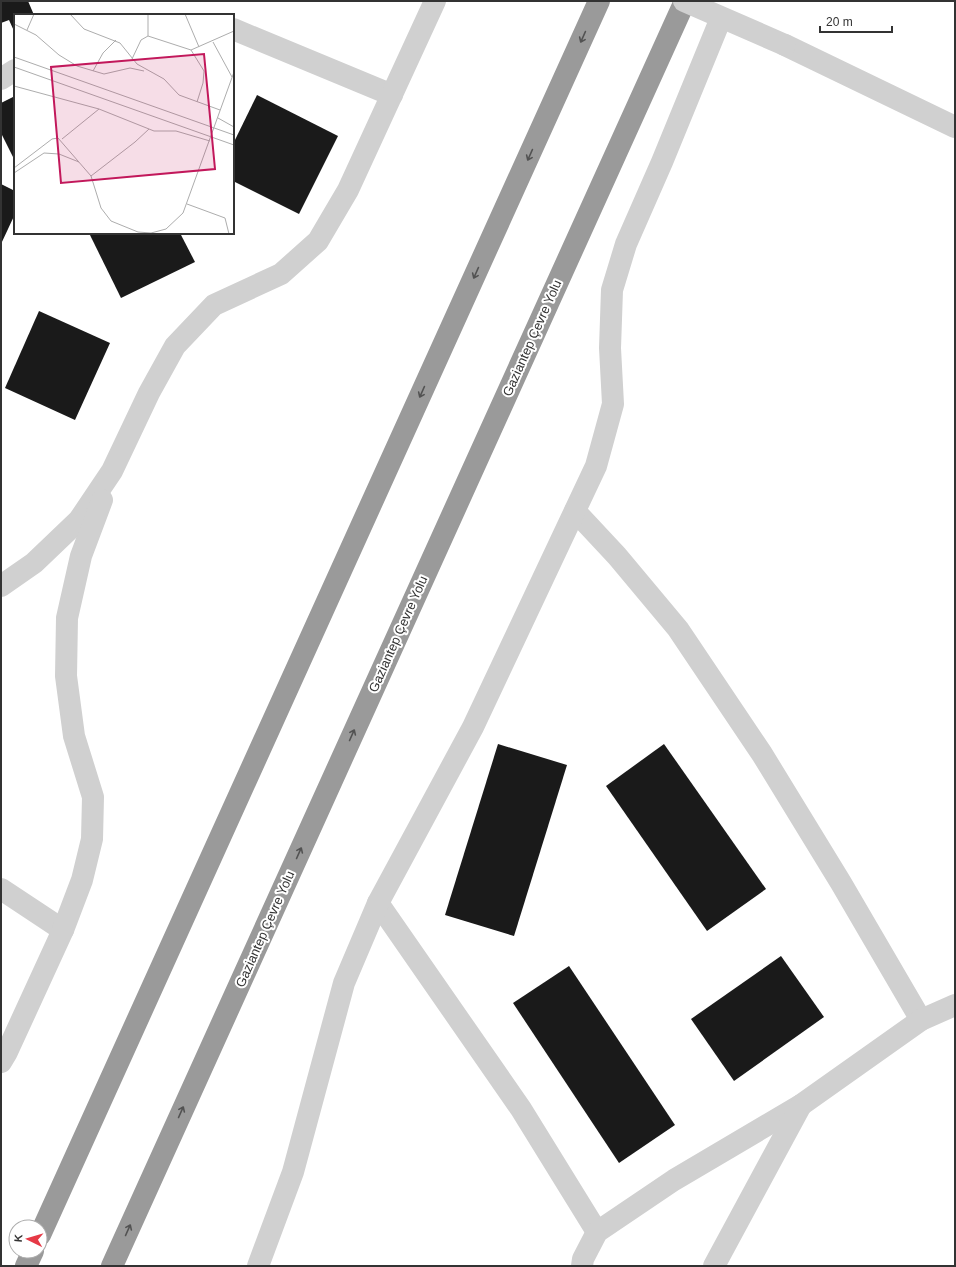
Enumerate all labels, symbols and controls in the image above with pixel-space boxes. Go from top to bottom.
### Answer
scale bar [820,8,892,34]
inset map [14,14,234,234]
text: 20 m [826,15,853,29]
one-way arrow [579,30,586,42]
one-way arrow [525,149,533,161]
one-way arrow [472,267,479,279]
street label: Gaziantep Çevre Yolu [500,278,564,398]
one-way arrow [418,385,425,397]
street label: Gaziantep Çevre Yolu [366,574,430,694]
one-way arrow [349,729,356,741]
one-way arrow [296,848,303,860]
street label: Gaziantep Çevre Yolu [233,869,297,989]
one-way arrow [178,1106,186,1118]
north arrow [8,1219,48,1259]
one-way arrow [125,1225,132,1237]
text: K [12,1234,24,1243]

